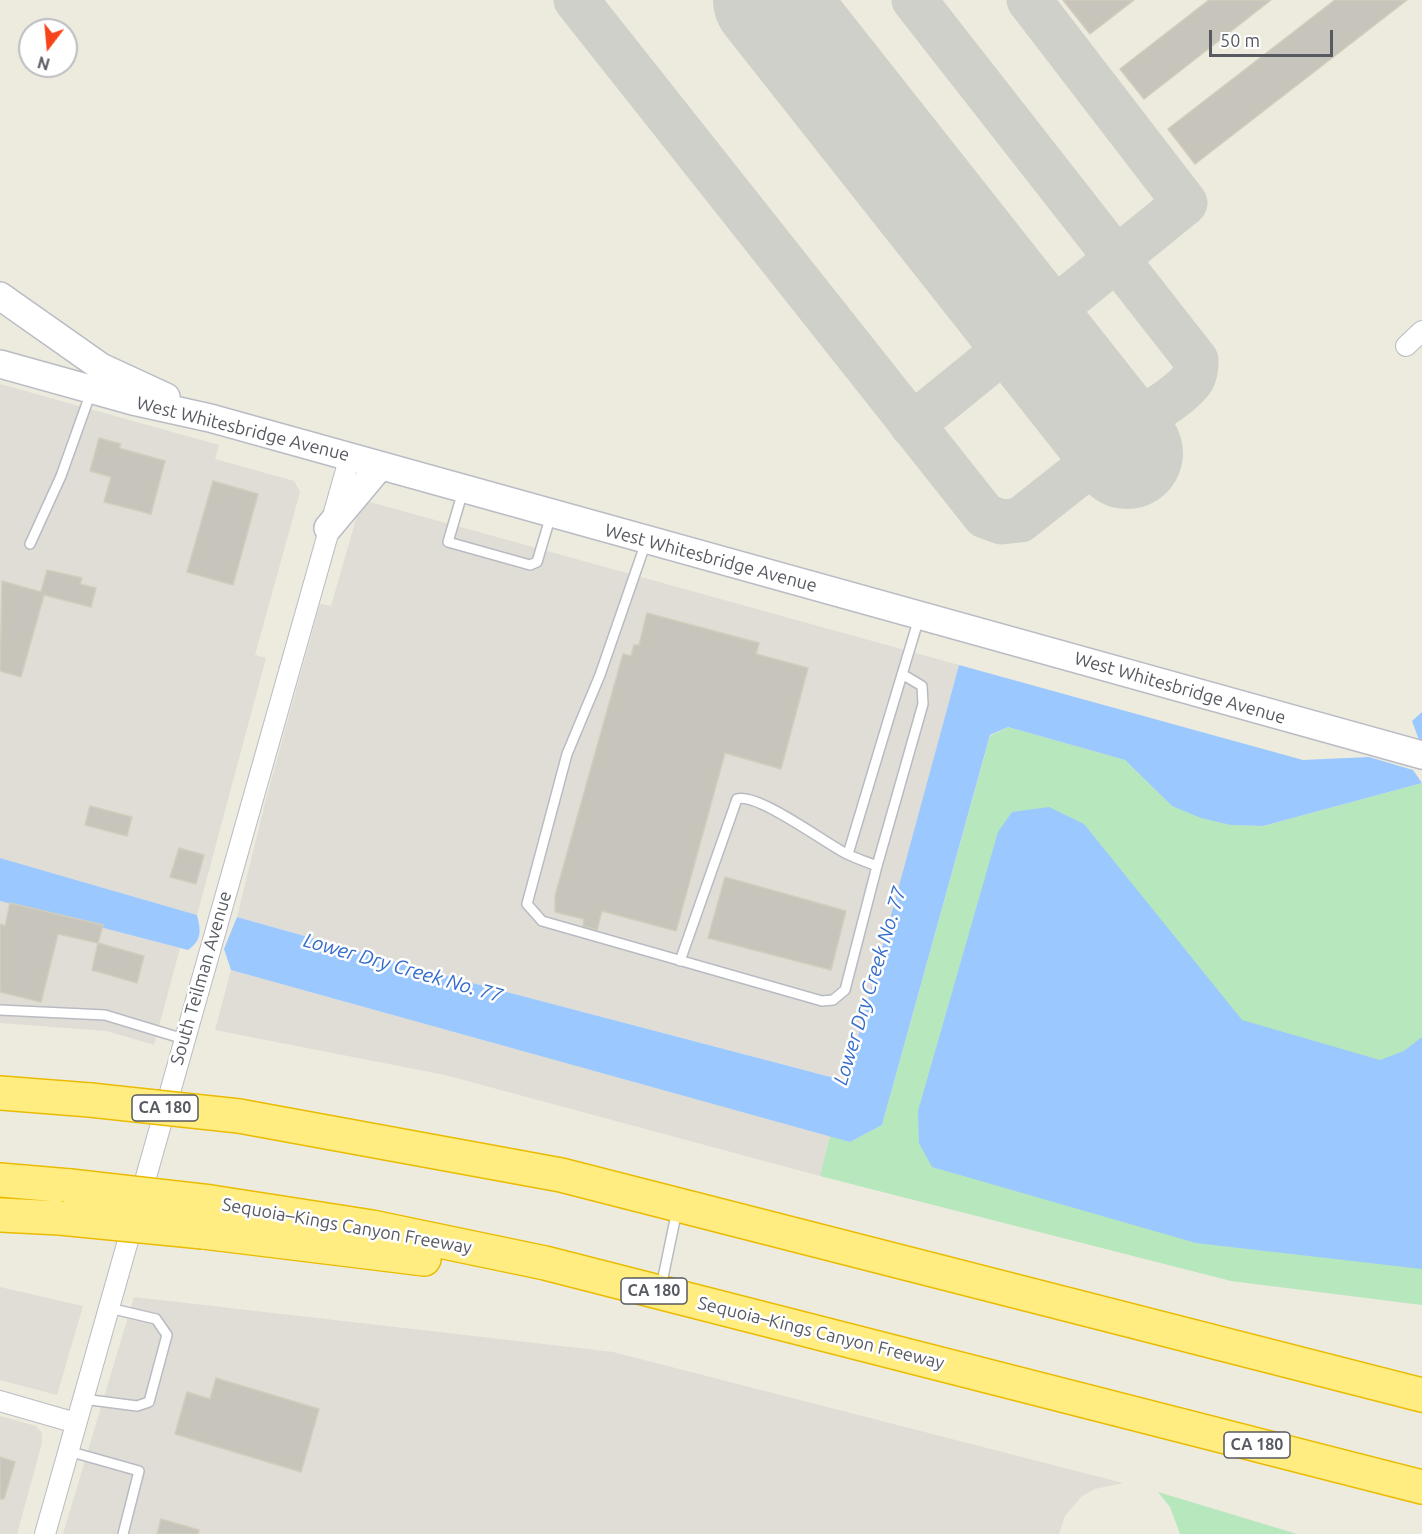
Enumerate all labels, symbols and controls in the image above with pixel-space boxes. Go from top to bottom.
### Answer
north arrow [18,18,78,78]
scale bar [1212,18,1336,56]
text: 50 m [1220,30,1260,50]
text: N [35,53,52,74]
street label: West Whitesbridge Avenue [134,392,352,466]
street label: West Whitesbridge Avenue [603,519,819,597]
street label: West Whitesbridge Avenue [1072,647,1288,729]
water label: Lower Dry Creek No. 77 [828,884,912,1088]
street label: South Teilman Avenue [166,889,236,1067]
water label: Lower Dry Creek No. 77 [301,928,505,1008]
road number: CA 180 [132,1095,198,1121]
street label: Sequoia–Kings Canyon Freeway [220,1193,474,1259]
road number: CA 180 [621,1278,687,1304]
street label: Sequoia–Kings Canyon Freeway [696,1292,946,1374]
road number: CA 180 [1224,1432,1290,1458]

